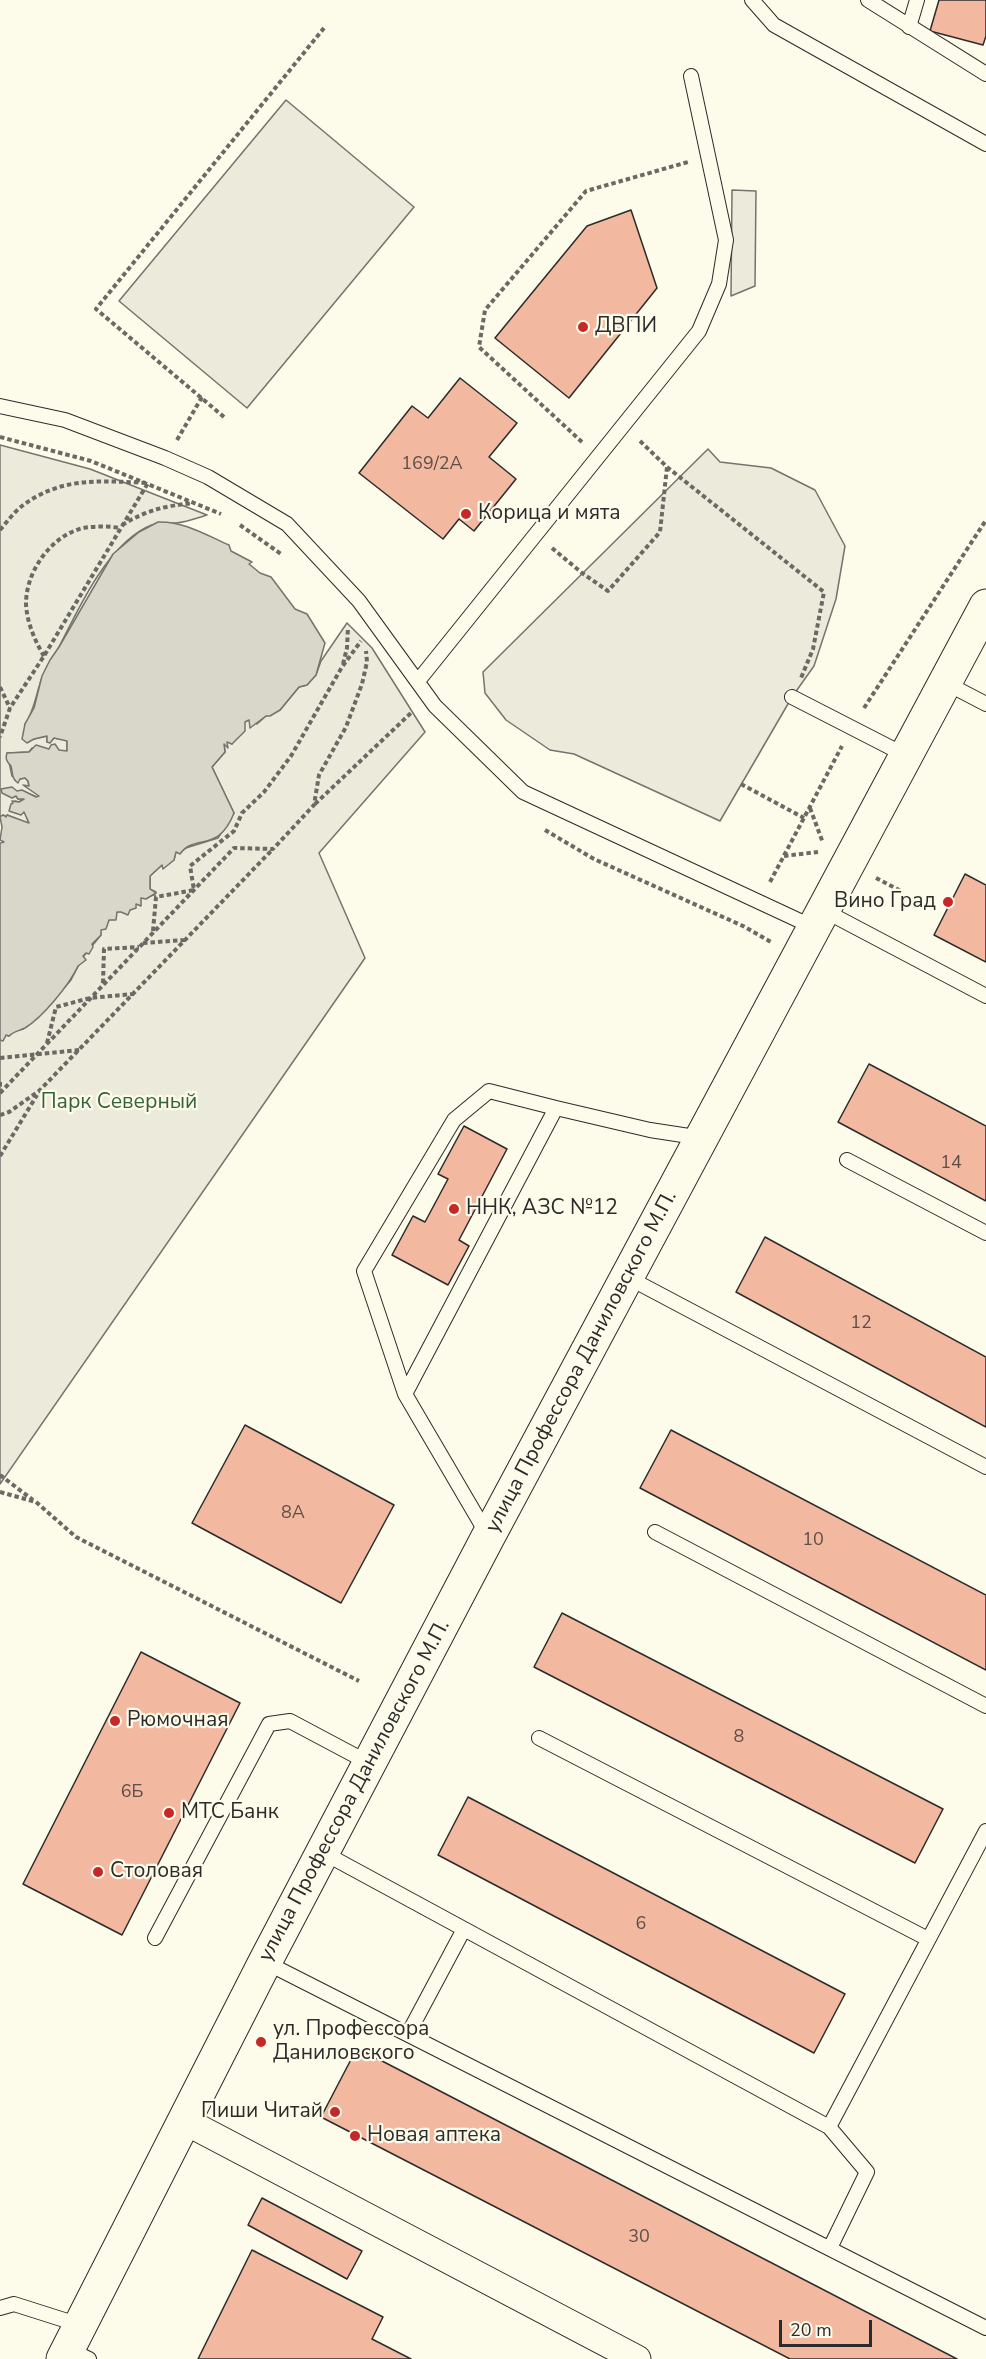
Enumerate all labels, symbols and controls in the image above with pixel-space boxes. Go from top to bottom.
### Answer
place label: ДВПИ [595,314,657,340]
marker: ДВПИ [576,320,590,334]
house number: 169/2А [401,454,463,476]
place label: Корица и мята [478,501,621,527]
marker: Корица и мята [459,507,473,521]
place label: Вино Град [834,889,936,915]
marker: Вино Град [941,895,955,909]
park label: Парк Северный [41,1090,197,1116]
house number: 14 [940,1153,962,1175]
street label: улица Профессора Даниловского М.П. [481,1187,683,1537]
place label: ННК, АЗС №12 [466,1196,618,1222]
marker: ННК, АЗС №12 [447,1202,461,1216]
house number: 12 [850,1313,872,1335]
house number: 8А [281,1503,305,1525]
house number: 10 [802,1530,824,1552]
street label: улица Профессора Даниловского М.П. [254,1616,456,1966]
place label: Рюмочная [127,1708,229,1734]
marker: Рюмочная [108,1714,122,1728]
house number: 8 [734,1727,744,1749]
house number: 6Б [121,1782,143,1804]
place label: МТС Банк [181,1800,279,1826]
marker: МТС Банк [162,1806,176,1820]
place label: Столовая [110,1859,203,1885]
marker: Столовая [91,1865,105,1879]
house number: 6 [636,1914,646,1936]
place label: ул. Профессора Даниловского [273,2017,429,2067]
marker: ул. Профессора Даниловского [254,2035,268,2049]
place label: Пиши Читай [201,2099,323,2125]
marker: Пиши Читай [328,2105,342,2119]
place label: Новая аптека [367,2123,501,2149]
marker: Новая аптека [348,2129,362,2143]
house number: 30 [628,2227,650,2249]
scale bar [782,2308,875,2346]
text: 20 m [790,2318,832,2342]

